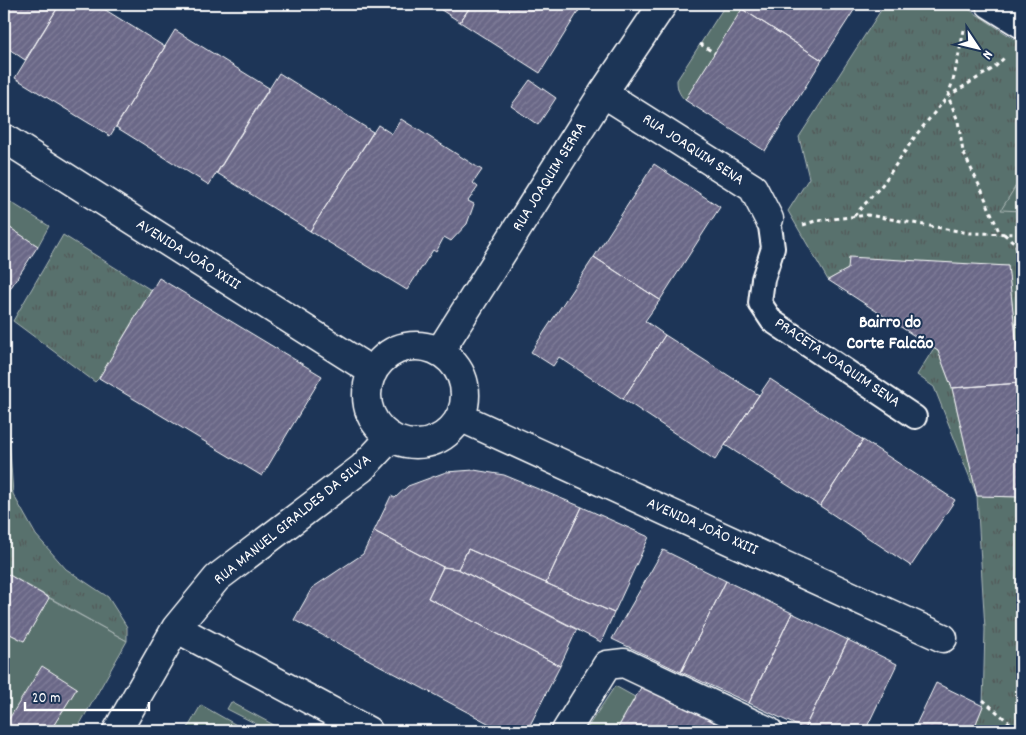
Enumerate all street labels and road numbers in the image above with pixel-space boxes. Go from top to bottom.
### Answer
street label: RUA JOAQUIM SENA [637,108,749,192]
street label: RUA JOAQUIM SERRA [507,118,593,236]
street label: AVENIDA JOÃO XXIII [131,214,245,296]
street label: PRACETA JOAQUIM SENA [769,312,905,414]
street label: RUA MANUEL GIRALDES DA SILVA [209,449,377,591]
street label: AVENIDA JOÃO XXIII [643,492,761,562]

